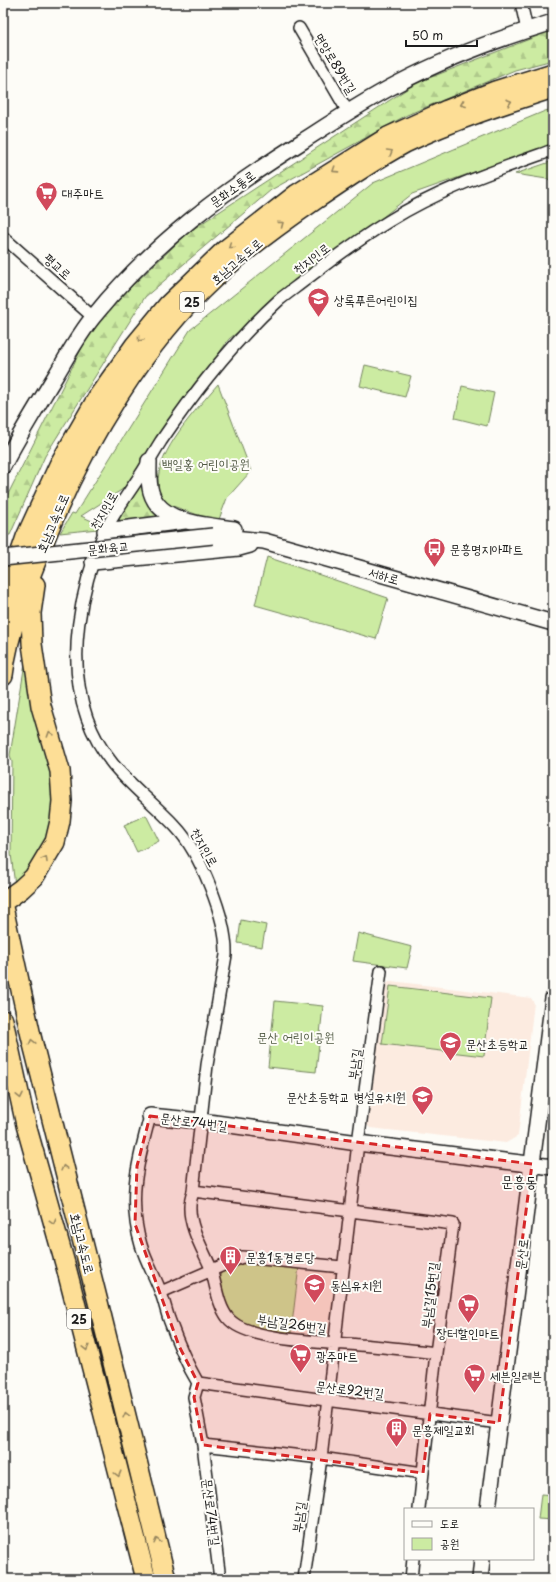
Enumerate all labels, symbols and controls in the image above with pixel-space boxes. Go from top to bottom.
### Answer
scale bar [406,22,477,48]
text: 50 m [412,26,443,44]
street label: 면앙로89번길 [310,29,362,97]
one-way arrow [506,98,513,107]
one-way arrow [460,99,467,107]
one-way arrow [386,150,393,157]
street label: 문화소통로 [205,165,259,211]
one-way arrow [333,165,340,172]
supermarket icon: 대주마트 [33,179,59,212]
place label: 대주마트 [62,183,104,202]
one-way arrow [277,221,284,228]
street label: 호남고속도로 [206,233,266,289]
street label: 천지인로 [289,238,333,278]
one-way arrow [228,241,235,248]
street label: 평교로 [40,248,76,284]
school or university icon: 상록푸른어린이집 [305,286,331,319]
place label: 상록푸른어린이집 [334,290,418,309]
road number: 25 [180,292,204,312]
one-way arrow [138,334,145,342]
park label: 백일홍 어린이공원 [162,454,250,473]
street label: 천지인로 [84,487,122,533]
street label: 호남고속도로 [31,490,73,556]
street label: 문화육교 [86,535,130,559]
bus stop icon: 문흥명지아파트 [422,535,448,568]
place label: 문흥명지아파트 [450,539,523,558]
street label: 서하로 [366,562,402,588]
one-way arrow [46,731,54,738]
street label: 천지인로 [187,824,223,870]
one-way arrow [41,856,48,863]
park label: 문산 어린이공원 [257,1027,335,1046]
school or university icon: 문산초등학교 [437,1030,463,1063]
place label: 문산초등학교 [466,1034,529,1053]
one-way arrow [29,1039,37,1045]
street label: 부남길 [342,1047,366,1081]
school or university icon: 문산초등학교 병설유치원 [409,1083,435,1116]
place label: 문산초등학교 병설유치원 [287,1087,406,1106]
one-way arrow [15,1093,24,1100]
street label: 문산로74번길 [159,1107,229,1135]
one-way arrow [60,1165,69,1172]
district label: 문흥동 [501,1169,537,1192]
street label: 호남고속도로 [66,1210,100,1276]
one-way arrow [48,1218,57,1225]
street label: 문산로 [510,1237,532,1271]
building icon: 문흥1동경로당 [217,1243,243,1276]
place label: 문흥1동경로당 [246,1247,315,1266]
street label: 부남길15번길 [416,1261,442,1329]
school or university icon: 동심유치원 [302,1271,328,1304]
place label: 동심유치원 [330,1275,382,1294]
supermarket icon: 장터할인마트 [455,1291,481,1324]
road number: 25 [67,1309,91,1329]
street label: 부남길26번길 [256,1309,328,1337]
place label: 장터할인마트 [437,1323,499,1342]
supermarket icon: 광주마트 [288,1342,314,1375]
one-way arrow [81,1345,89,1351]
place label: 광주마트 [316,1346,358,1365]
supermarket icon: 세븐일레븐 [462,1362,488,1395]
place label: 세븐일레븐 [490,1366,542,1385]
street label: 문산로92번길 [315,1375,385,1403]
one-way arrow [122,1412,131,1419]
building icon: 문흥제일교회 [383,1416,409,1449]
place label: 문흥제일교회 [412,1420,475,1439]
one-way arrow [114,1471,122,1477]
street label: 문산로74번길 [198,1477,226,1547]
street label: 부남길 [286,1500,310,1534]
legend [404,1508,534,1560]
text: 도로 [440,1514,459,1532]
text: 공원 [440,1534,459,1552]
one-way arrow [153,1538,161,1544]

